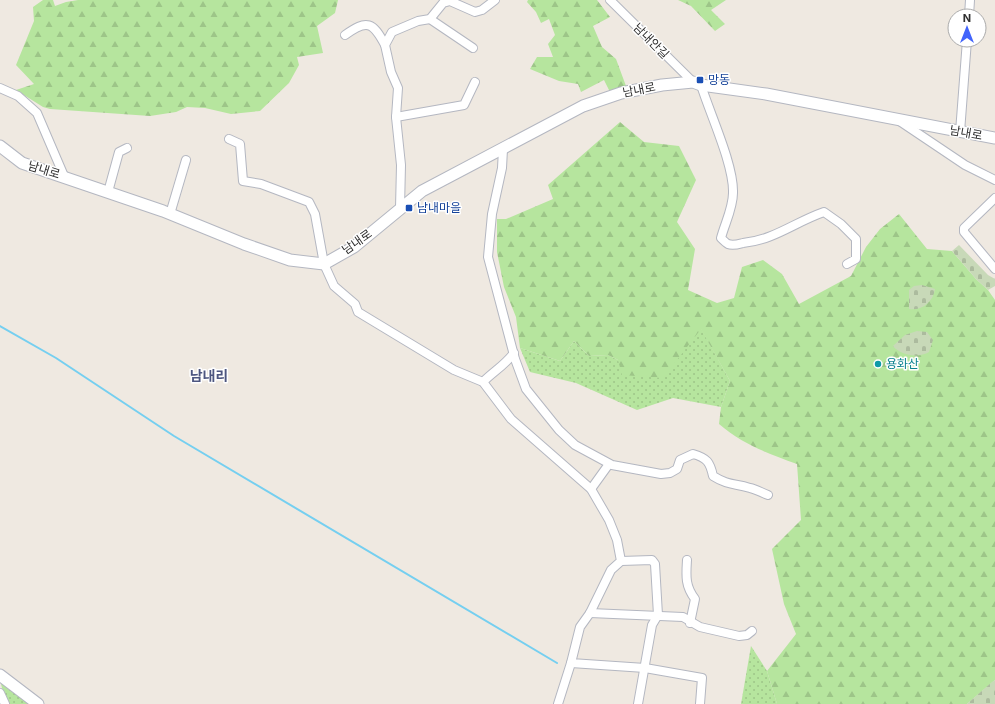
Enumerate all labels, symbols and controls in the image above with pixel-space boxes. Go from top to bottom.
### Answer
north arrow [947,8,987,48]
text: N [963,11,971,25]
street label: 남내안길 [630,20,672,62]
place label: 망동 [708,72,730,87]
marker: 망동 [695,75,705,85]
street label: 남내로 [621,79,657,100]
street label: 남내로 [948,122,984,143]
street label: 남내로 [26,158,62,182]
place label: 남내마을 [417,200,461,215]
marker: 남내마을 [404,203,414,213]
street label: 남내로 [339,226,375,257]
place label: 용화산 [886,356,919,371]
marker: 용화산 [873,359,883,369]
district label: 남내리 [190,367,228,384]

